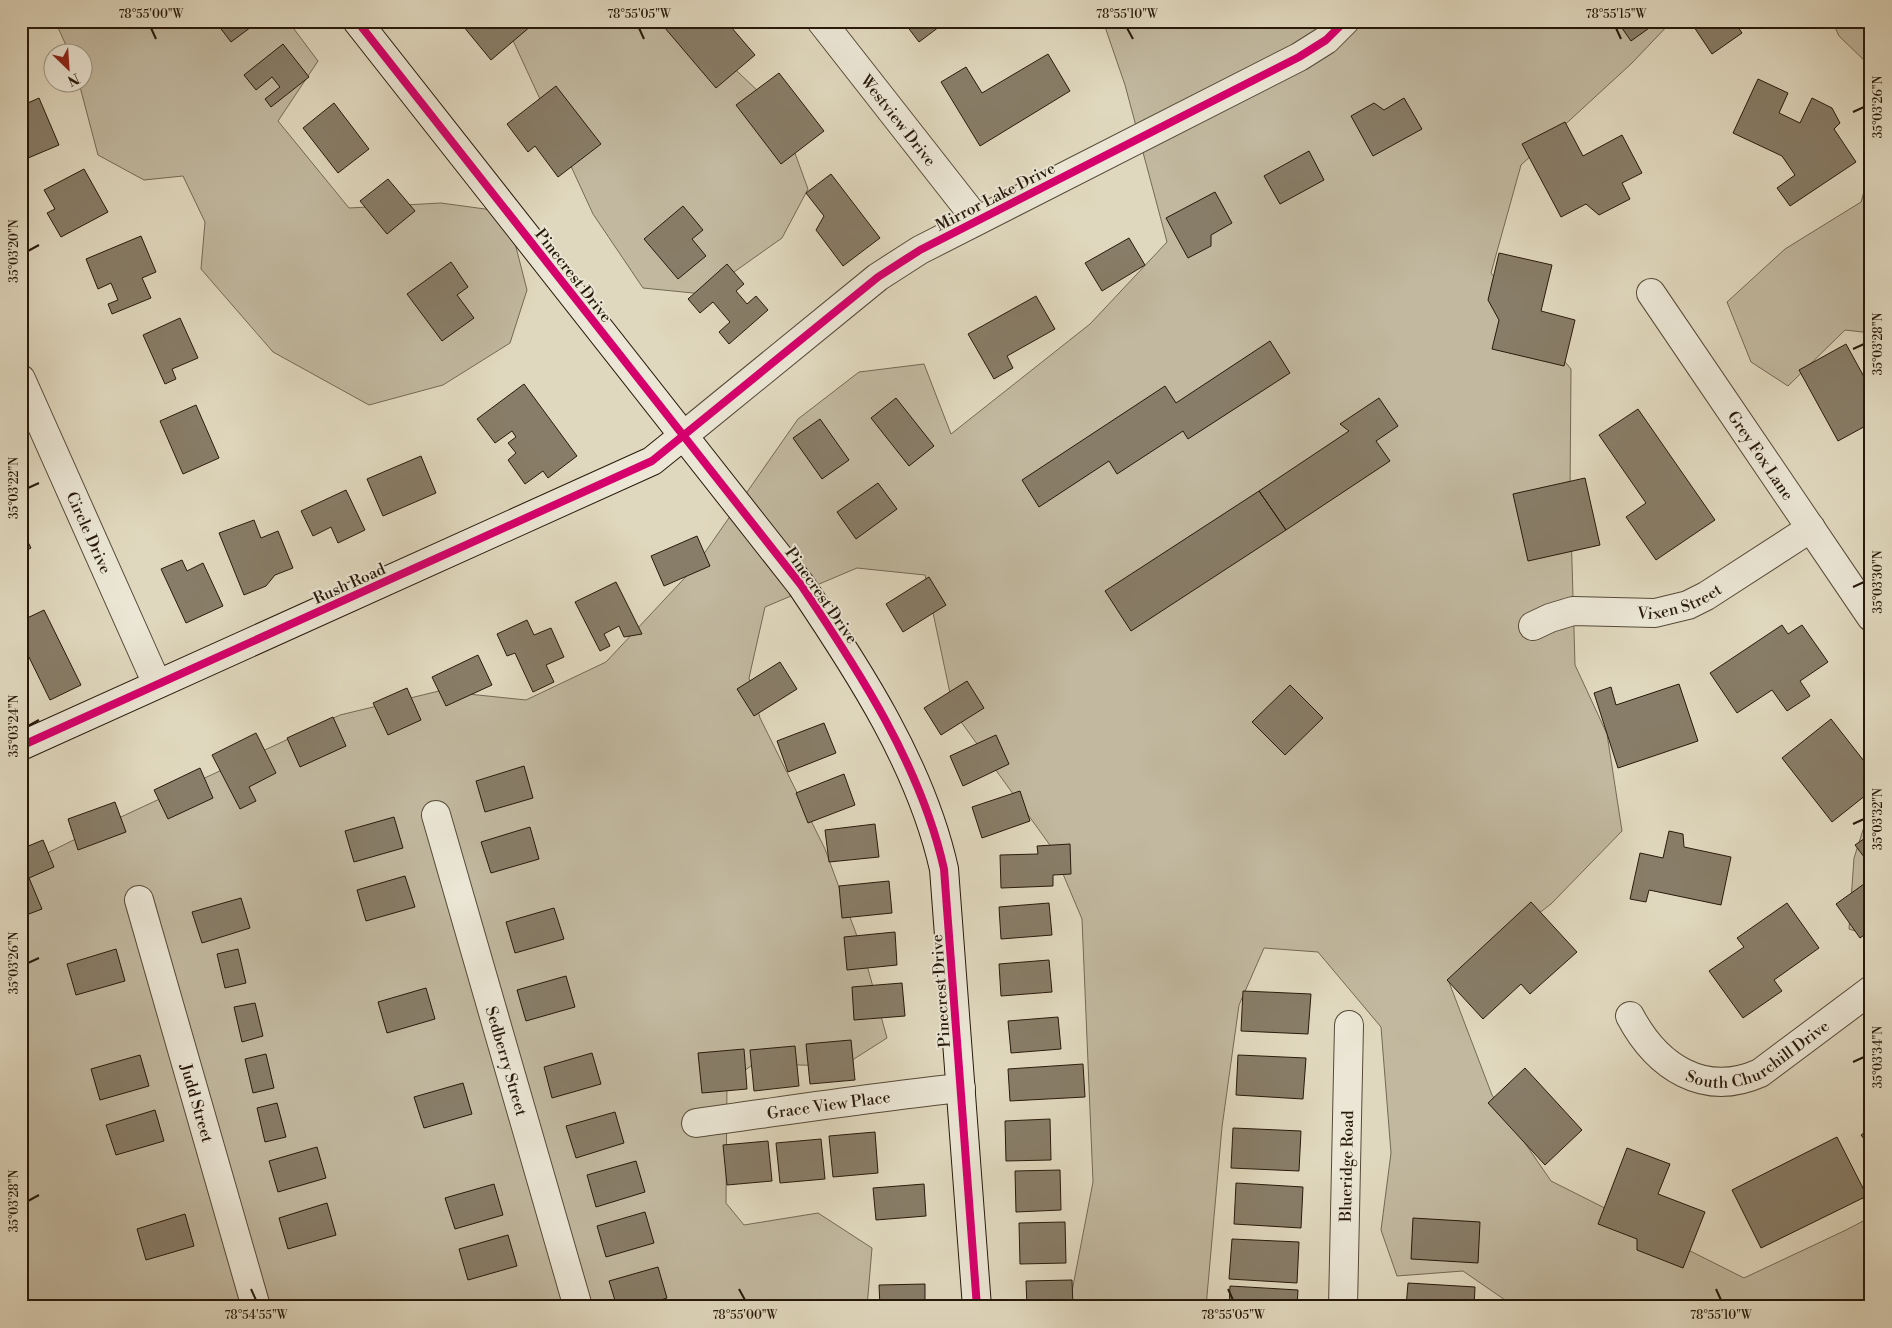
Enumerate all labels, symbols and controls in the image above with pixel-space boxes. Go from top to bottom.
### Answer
text: 78°55'00"W [119,7,185,22]
text: 78°55'05"W [607,7,672,22]
text: 78°55'10"W [1096,7,1159,22]
text: 78°55'15"W [1586,7,1648,22]
north arrow [42,42,92,92]
text: N [64,68,82,89]
street label: Westview Drive [855,70,940,171]
text: 35°03'26"N [1871,76,1886,138]
street label: Mirror Lake Drive [932,158,1059,236]
text: 35°03'20"N [7,219,22,283]
street label: Pinecrest Drive [530,225,616,327]
text: 35°03'28"N [1871,313,1886,375]
street label: Grey Fox Lane [1723,407,1798,504]
text: 35°03'22"N [7,457,22,519]
street label: Circle Drive [61,489,116,577]
street label: Pinecrest Drive [780,543,862,648]
text: 35°03'30"N [1871,550,1886,614]
street label: Rush Road [310,559,389,609]
street label: Vixen Street [1636,580,1726,624]
text: 35°03'24"N [7,695,22,757]
text: 35°03'32"N [1871,788,1886,850]
text: 35°03'26"N [7,932,22,994]
street label: Pinecrest Drive [927,934,955,1048]
street label: Sedberry Street [481,1004,531,1119]
street label: South Churchill Drive [1683,1016,1833,1093]
text: 35°03'34"N [1871,1026,1886,1088]
street label: Judd Street [175,1060,217,1145]
street label: Grace View Place [766,1087,892,1124]
street label: Blueridge Road [1336,1110,1358,1223]
text: 35°03'28"N [7,1170,22,1232]
text: 78°54'55"W [224,1308,289,1323]
text: 78°55'00"W [713,1308,779,1323]
text: 78°55'05"W [1201,1308,1266,1323]
text: 78°55'10"W [1690,1308,1753,1323]

